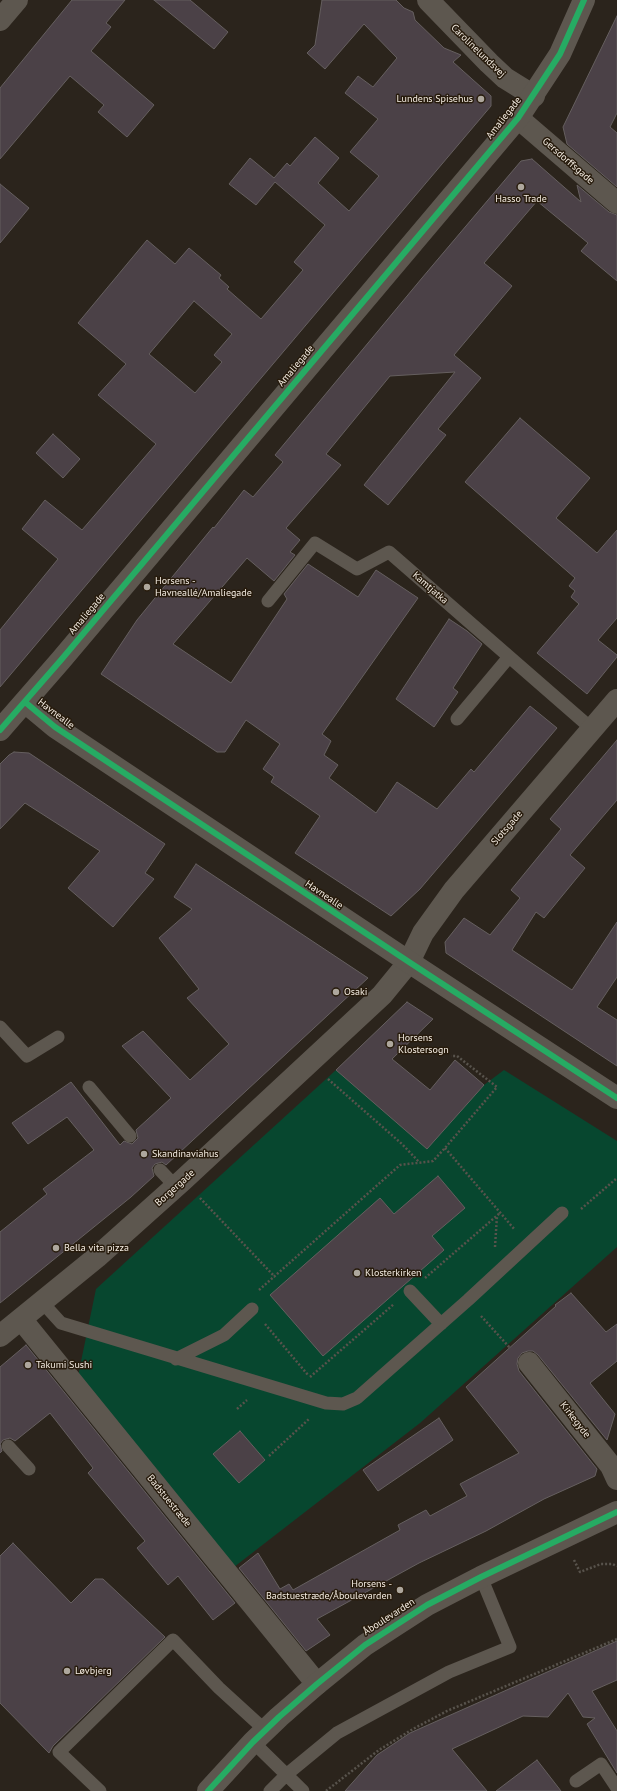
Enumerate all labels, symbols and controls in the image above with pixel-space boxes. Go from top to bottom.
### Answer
street label: Carolinelundsvej [448,22,508,80]
place label: Lundens Spisehus [397,93,473,105]
marker: Lundens Spisehus [476,94,486,104]
street label: Amaliegade [484,94,524,142]
street label: Gersdorffsgade [540,135,596,187]
marker: Hasso Trade [516,182,526,192]
place label: Hasso Trade [495,193,547,205]
street label: Amaliegade [275,343,317,389]
street label: Kamtjatka [410,569,450,607]
place label: Horsens - Havneallé/Amaliegade [155,575,252,598]
marker: Horsens - Havneallé/Amaliegade [142,582,152,592]
street label: Amaliegade [66,591,108,637]
street label: Havnealle [35,696,77,732]
street label: Slotsgade [489,808,525,848]
street label: Havnealle [303,878,345,912]
place label: Osaki [344,986,367,998]
marker: Osaki [331,987,341,997]
place label: Horsens Klostersogn [398,1032,449,1056]
marker: Horsens Klostersogn [385,1039,395,1049]
place label: Skandinaviahus [152,1148,219,1160]
marker: Skandinaviahus [139,1149,149,1159]
street label: Borgergade [153,1167,197,1209]
place label: Bella vita pizza [64,1242,129,1254]
marker: Bella vita pizza [51,1243,61,1253]
place label: Klosterkirken [365,1267,421,1279]
marker: Klosterkirken [352,1268,362,1278]
place label: Takumi Sushi [36,1359,92,1371]
marker: Takumi Sushi [23,1360,33,1370]
street label: Kirkegyde [557,1400,593,1440]
street label: Badstuestræde [144,1472,194,1530]
place label: Horsens - Badstuestræde/Åboulevarden [266,1578,392,1602]
marker: Horsens - Badstuestræde/Åboulevarden [395,1585,405,1595]
street label: Åboulevarden [361,1596,417,1638]
place label: Løvbjerg [75,1665,112,1677]
marker: Løvbjerg [62,1666,72,1676]

